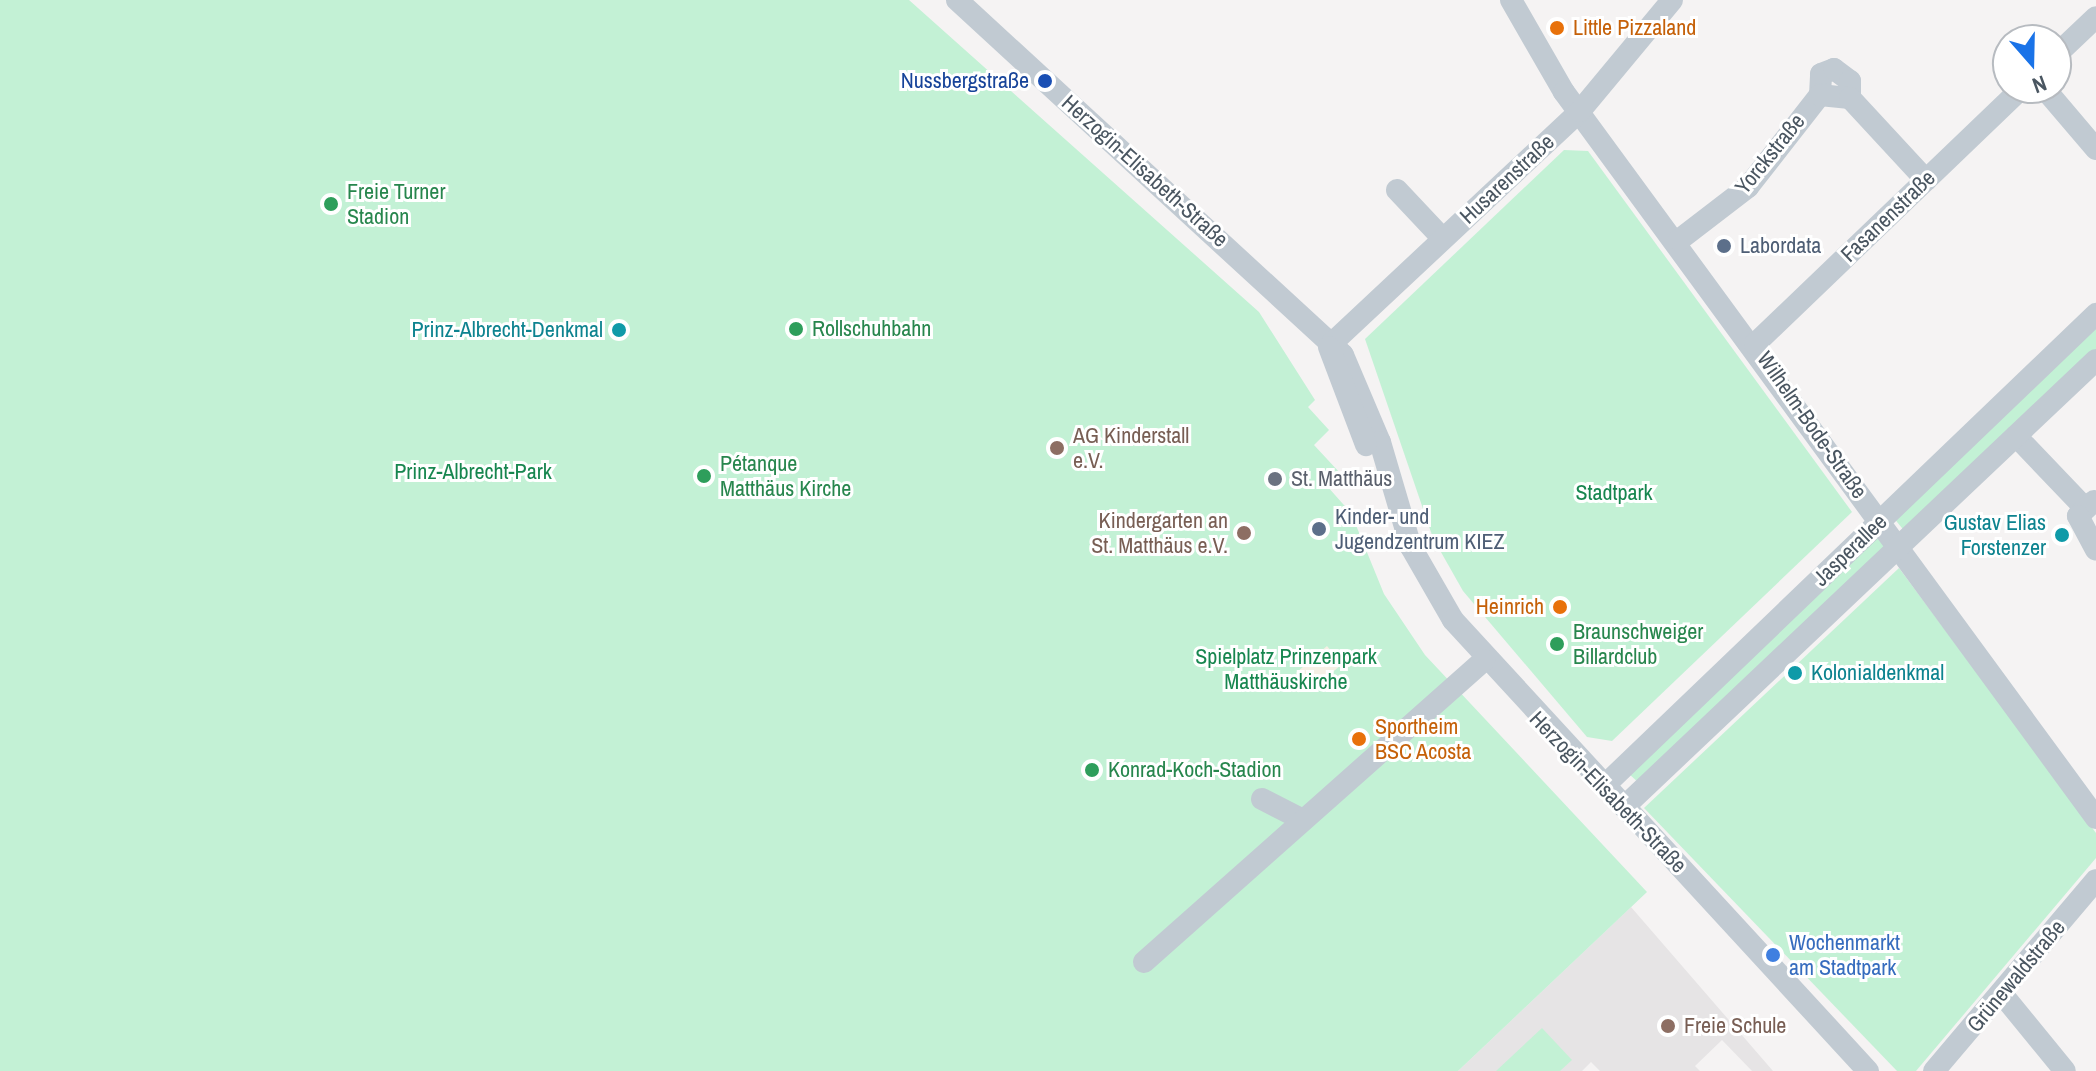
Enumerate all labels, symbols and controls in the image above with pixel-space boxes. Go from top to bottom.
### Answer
place label: Little Pizzaland [1573,15,1696,41]
marker: Little Pizzaland [1548,19,1566,37]
north arrow [1992,24,2072,104]
place label: Nussbergstraße [901,68,1029,94]
text: N [2028,68,2051,101]
marker: Nussbergstraße [1036,72,1054,90]
street label: Herzogin-Elisabeth-Straße [1056,89,1234,253]
street label: Yorckstraße [1730,108,1810,200]
street label: Husarenstraße [1454,129,1560,229]
street label: Fasanenstraße [1836,165,1940,267]
place label: Freie Turner Stadion [347,178,446,230]
marker: Freie Turner Stadion [322,195,340,213]
place label: Labordata [1740,233,1821,259]
marker: Labordata [1715,237,1733,255]
place label: Rollschuhbahn [812,316,931,342]
place label: Prinz-Albrecht-Denkmal [412,317,603,343]
marker: Rollschuhbahn [787,320,805,338]
marker: Prinz-Albrecht-Denkmal [610,321,628,339]
street label: Wilhelm-Bode-Straße [1751,346,1873,504]
place label: AG Kinderstall e.V. [1073,422,1189,474]
marker: AG Kinderstall e.V. [1048,439,1066,457]
place label: Pétanque Matthäus Kirche [720,450,851,502]
park label: Prinz-Albrecht-Park [394,459,552,485]
place label: St. Matthäus [1291,466,1392,492]
marker: Pétanque Matthäus Kirche [695,467,713,485]
marker: St. Matthäus [1266,470,1284,488]
park label: Stadtpark [1575,480,1653,506]
place label: Kinder- und Jugendzentrum KIEZ [1335,503,1504,554]
place label: Kindergarten an St. Matthäus e.V. [1091,507,1228,558]
street label: Jasperallee [1808,508,1892,592]
place label: Gustav Elias Forstenzer [1944,509,2046,560]
marker: Kinder- und Jugendzentrum KIEZ [1310,520,1328,538]
marker: Kindergarten an St. Matthäus e.V. [1235,524,1253,542]
marker: Gustav Elias Forstenzer [2053,526,2071,544]
place label: Heinrich [1476,594,1544,620]
marker: Heinrich [1551,598,1569,616]
place label: Braunschweiger Billardclub [1573,618,1703,670]
marker: Braunschweiger Billardclub [1548,635,1566,653]
park label: Spielplatz Prinzenpark Matthäuskirche [1195,643,1377,694]
place label: Kolonialdenkmal [1811,660,1944,686]
marker: Kolonialdenkmal [1786,664,1804,682]
street label: Herzogin-Elisabeth-Straße [1524,706,1692,878]
place label: Sportheim BSC Acosta [1375,713,1472,764]
marker: Sportheim BSC Acosta [1350,730,1368,748]
place label: Konrad-Koch-Stadion [1108,757,1281,783]
marker: Konrad-Koch-Stadion [1083,761,1101,779]
street label: Grünewaldstraße [1961,915,2071,1037]
place label: Wochenmarkt am Stadtpark [1789,929,1900,980]
marker: Wochenmarkt am Stadtpark [1764,946,1782,964]
place label: Freie Schule [1684,1013,1786,1039]
marker: Freie Schule [1659,1017,1677,1035]

